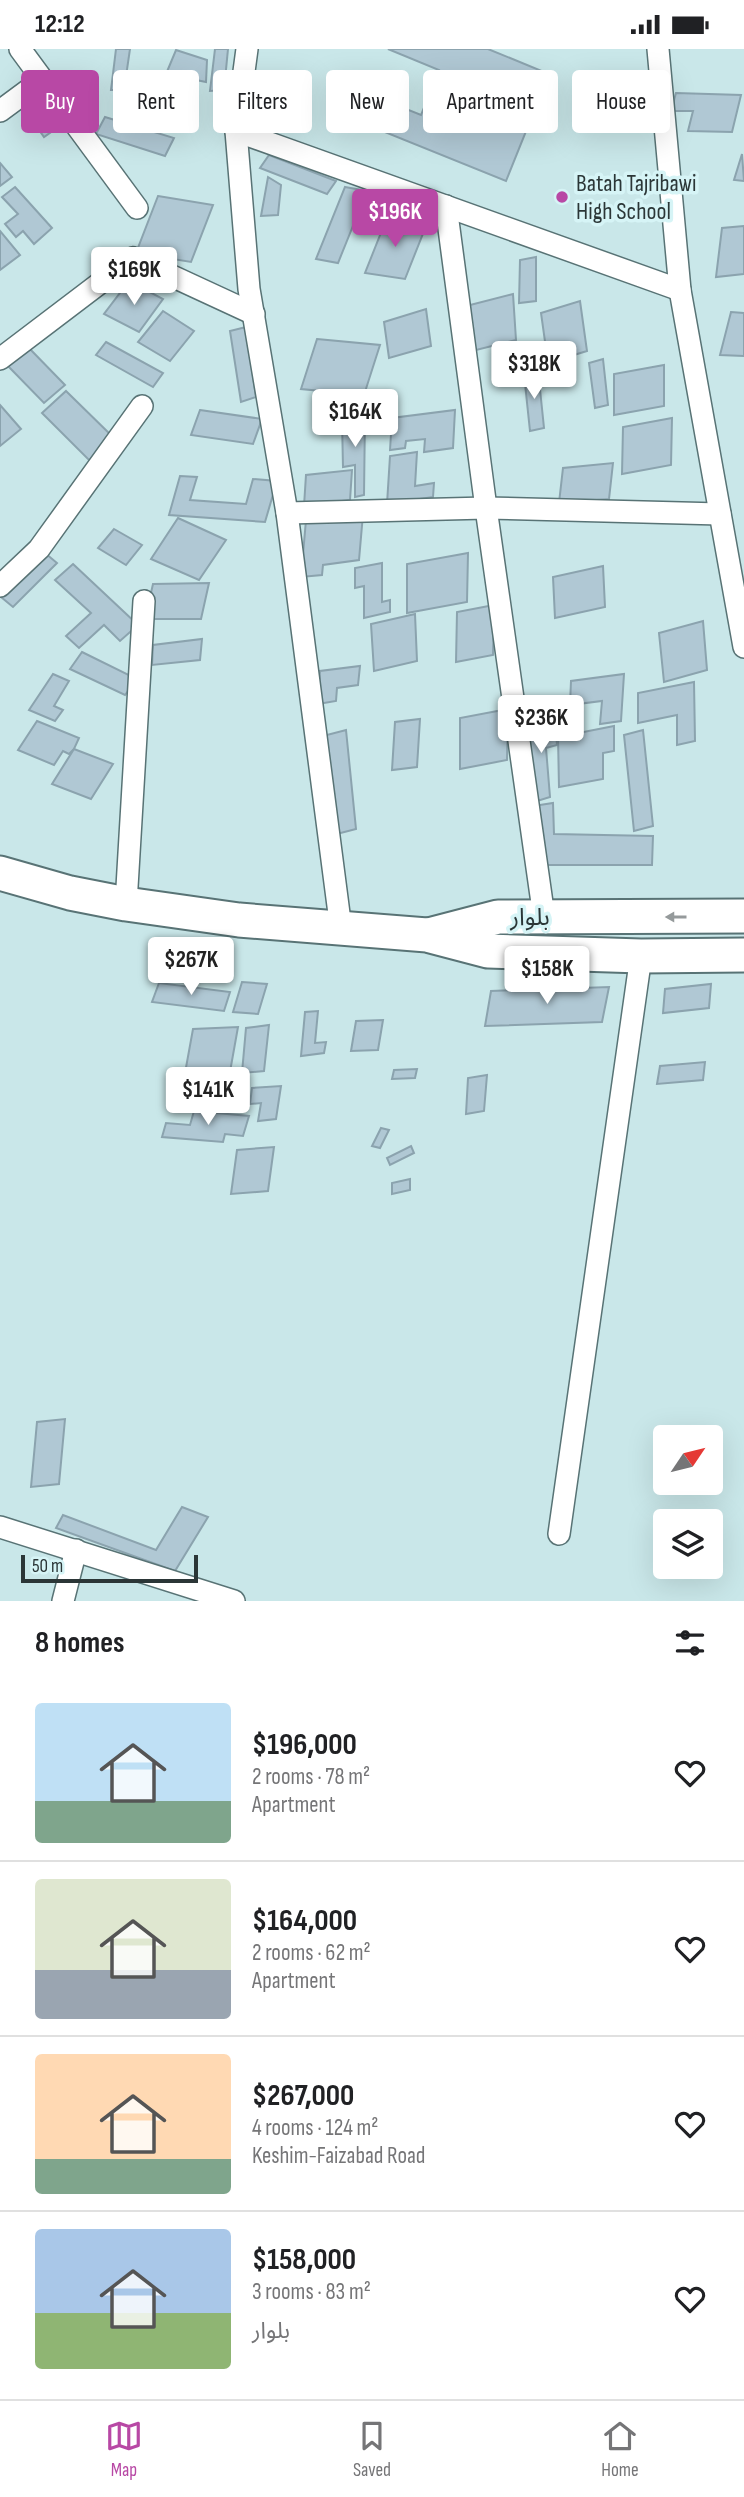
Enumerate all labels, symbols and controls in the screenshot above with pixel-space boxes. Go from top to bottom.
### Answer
text: 12:12 [35,9,85,40]
chip: Buy [21,70,99,133]
chip: Rent [113,70,199,133]
chip: Filters [213,70,312,133]
chip: New [326,70,409,133]
chip: Apartment [423,70,558,133]
chip: House [572,70,670,133]
place label: Batah Tajribawi High School [576,169,697,226]
pin: $196K [346,189,444,249]
marker: Batah Tajribawi High School [554,189,570,205]
text: $196K [368,198,422,226]
pin: $169K [85,247,183,307]
text: $169K [107,256,161,284]
pin: $318K [485,341,583,401]
text: $318K [507,350,561,378]
pin: $164K [306,389,404,449]
text: $164K [328,398,382,426]
pin: $236K [492,695,590,755]
text: $236K [514,704,568,732]
street label: بلوار [509,903,550,932]
one-way arrow [665,911,687,923]
pin: $267K [142,937,240,997]
text: $267K [164,946,218,974]
pin: $158K [498,947,596,1006]
text: $158K [520,955,574,983]
pin: $141K [159,1067,257,1127]
text: $141K [182,1076,234,1104]
north arrow [653,1425,723,1495]
map controls [653,1425,723,1579]
button: layers [653,1509,723,1579]
scale bar [21,1552,198,1584]
text: 50 m [32,1555,63,1578]
icon: filters [671,1624,709,1662]
text: 8 homes [35,1625,124,1661]
text: $196,000 [252,1727,357,1763]
icon: home [91,1731,175,1815]
icon: heart [671,1754,709,1792]
text: 2 rooms · 78 m² [252,1763,370,1791]
text: Apartment [252,1791,336,1819]
text: $164,000 [252,1903,357,1939]
icon: home [91,1907,175,1991]
icon: heart [671,1930,709,1968]
text: 2 rooms · 62 m² [252,1939,371,1967]
text: Apartment [252,1967,336,1995]
text: $267,000 [252,2078,354,2114]
icon: home [91,2082,175,2166]
icon: heart [671,2105,709,2143]
text: 4 rooms · 124 m² [252,2114,378,2142]
text: Keshim-Faizabad Road [252,2142,425,2170]
text: $158,000 [252,2242,356,2278]
icon: home [91,2257,175,2341]
text: 3 rooms · 83 m² [252,2278,371,2306]
icon: heart [671,2280,709,2318]
text: بلوار [252,2317,290,2345]
tab: Map [105,2417,143,2482]
tab: Saved [353,2417,391,2482]
tab: Home [601,2417,639,2482]

